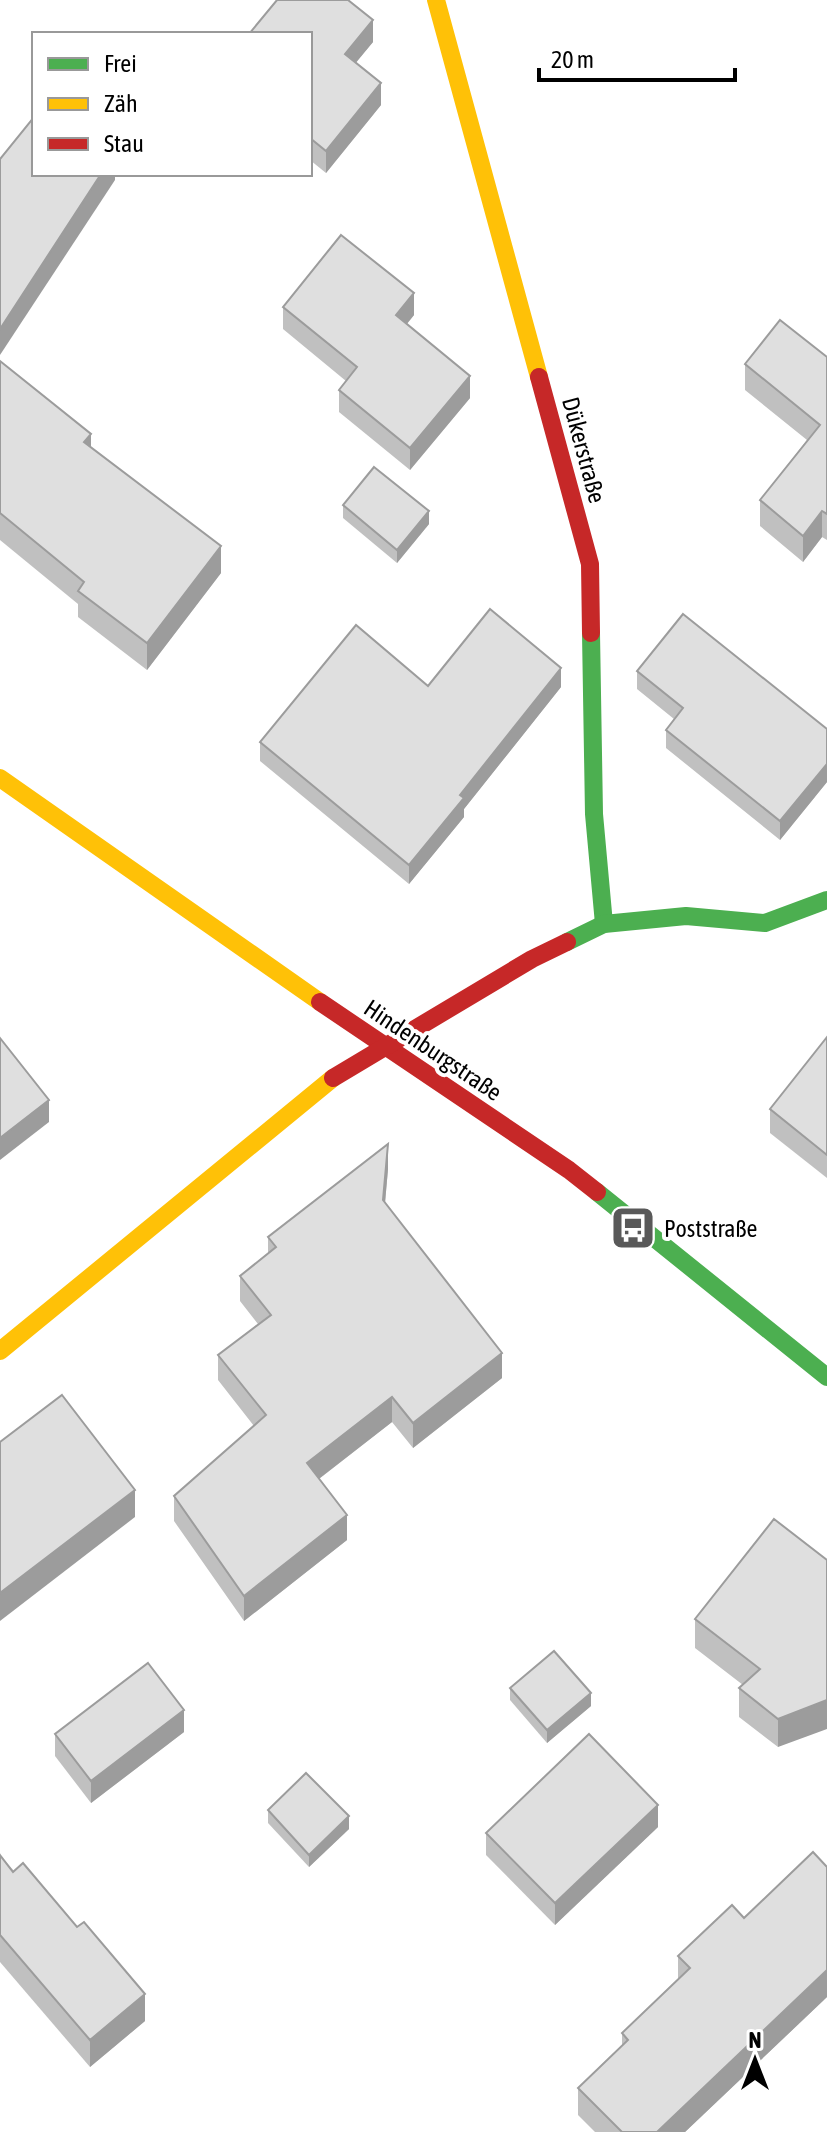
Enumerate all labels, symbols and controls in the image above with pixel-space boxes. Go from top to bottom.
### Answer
legend [32,32,312,176]
scale bar [539,32,735,82]
text: 20 m [551,46,594,73]
text: Frei [104,50,137,77]
text: Zäh [104,90,138,117]
text: Stau [104,130,144,157]
street label: Dükerstraße [557,394,611,506]
street label: Hindenburgstraße [359,994,507,1106]
bus stop icon: Poststraße [609,1204,657,1252]
place label: Poststraße [664,1215,758,1242]
north arrow [715,2020,795,2100]
text: N [749,2027,761,2053]

